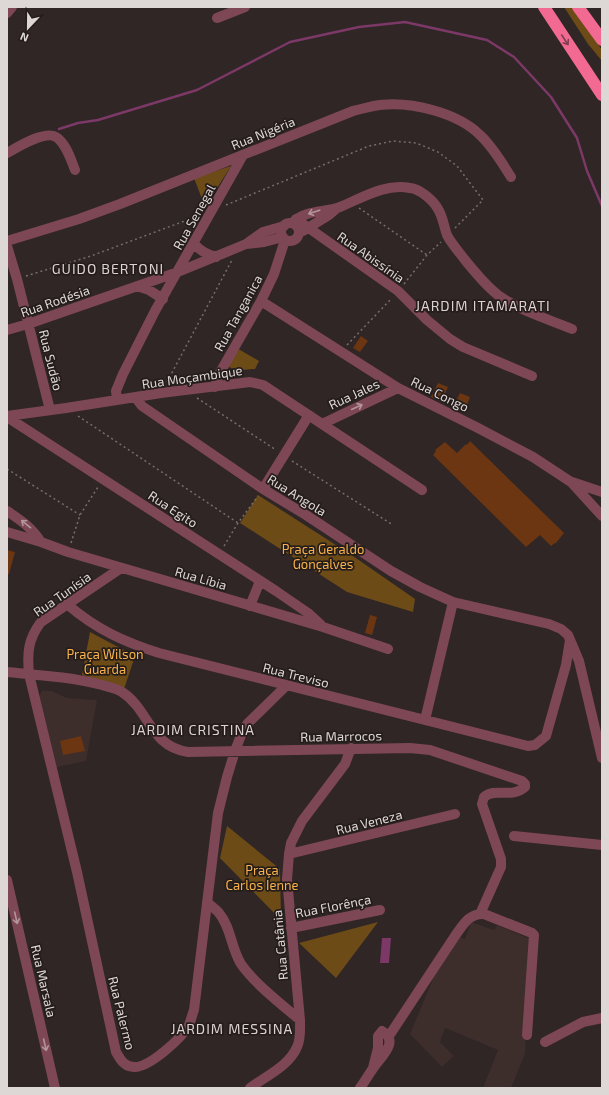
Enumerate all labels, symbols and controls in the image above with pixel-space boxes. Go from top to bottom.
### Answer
north arrow [8,8,48,48]
text: N [18,30,30,45]
one-way arrow [561,34,569,45]
street label: Rua Nigéria [229,113,297,153]
street label: Rua Senegal [169,181,219,253]
one-way arrow [308,209,320,217]
street label: Rua Abissínia [334,228,408,286]
district label: GUIDO BERTONI [52,260,164,277]
street label: Rua Tanganica [210,272,266,354]
street label: Rua Rodésia [18,282,92,320]
district label: JARDIM ITAMARATI [415,297,551,314]
street label: Rua Sudão [36,328,66,392]
street label: Rua Moçambique [141,362,244,393]
street label: Rua Congo [408,373,472,415]
street label: Rua Jales [326,375,382,413]
one-way arrow [351,403,363,410]
street label: Rua Angola [265,471,329,519]
street label: Rua Egito [145,487,201,531]
one-way arrow [21,520,32,529]
park label: Praça Geraldo Gonçalves [282,541,364,573]
street label: Rua Líbia [173,563,229,593]
street label: Rua Tunísia [30,568,94,620]
park label: Praça Wilson Guarda [66,646,144,677]
street label: Rua Treviso [261,659,331,691]
district label: JARDIM CRISTINA [131,721,255,738]
street label: Rua Marrocos [300,727,382,745]
street label: Rua Veneza [334,806,404,838]
park label: Praça Carlos Ienne [226,862,299,893]
street label: Rua Florênça [294,891,372,922]
street label: Rua Catânia [269,909,291,981]
one-way arrow [13,911,20,924]
street label: Rua Marsala [28,943,60,1019]
street label: Rua Palermo [105,975,139,1051]
district label: JARDIM MESSINA [171,1020,293,1037]
one-way arrow [42,1038,50,1051]

